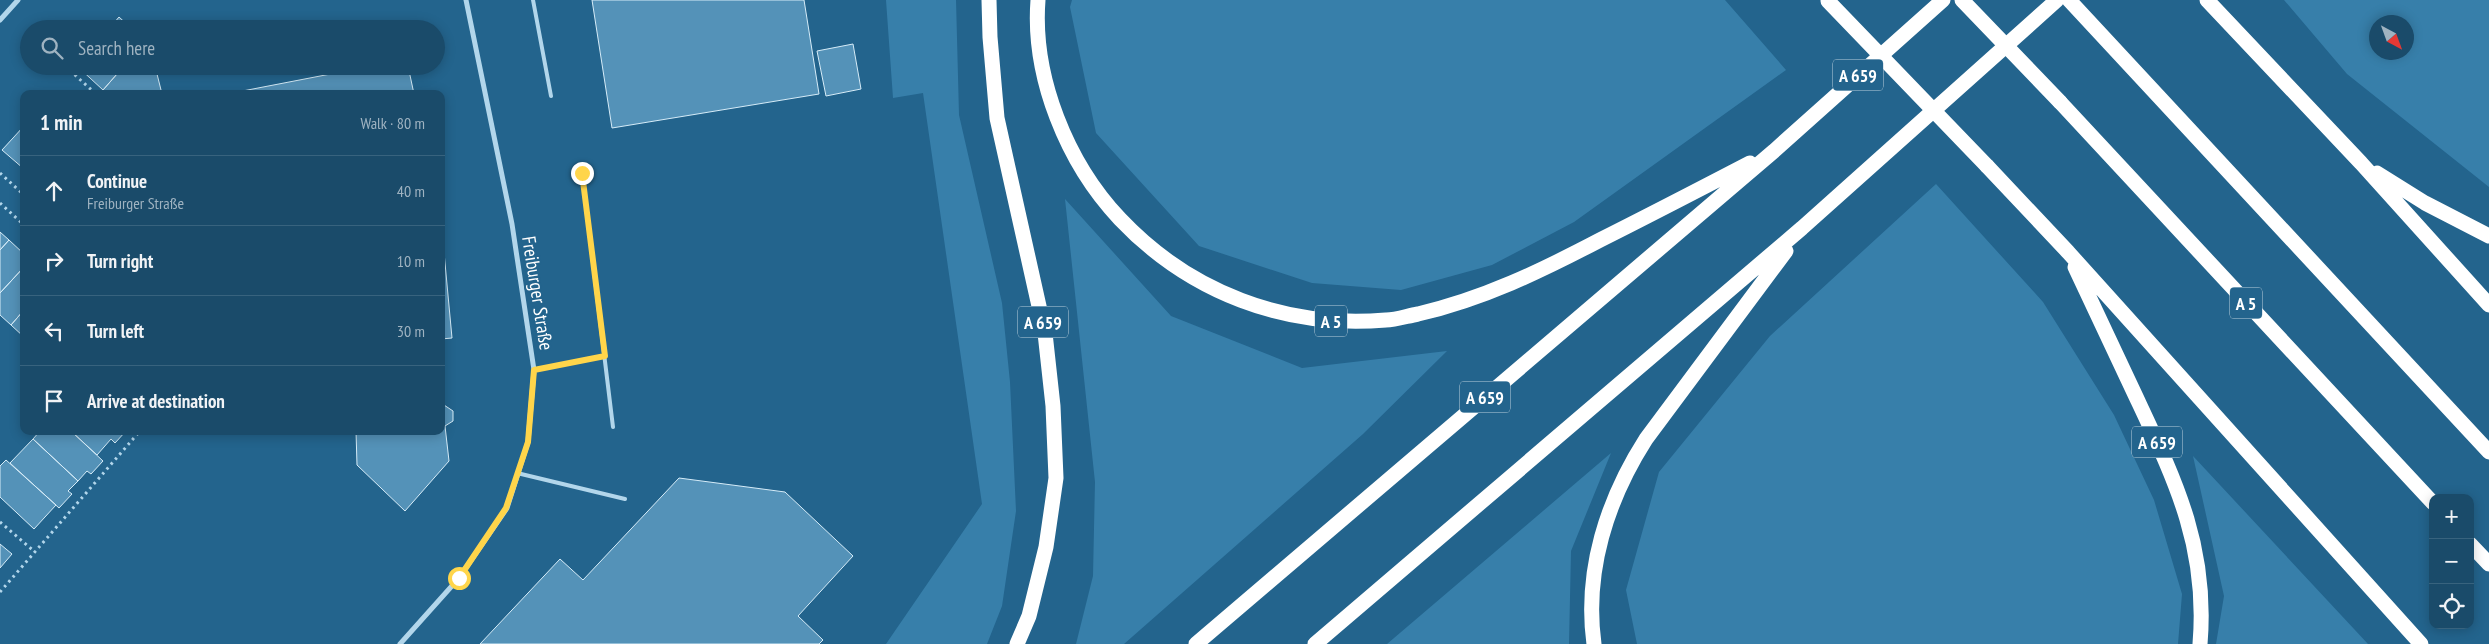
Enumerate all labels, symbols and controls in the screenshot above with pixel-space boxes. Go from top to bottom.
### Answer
north arrow [2369,15,2414,60]
search box [20,20,445,75]
icon: search [38,34,66,62]
text: Search here [78,36,155,60]
road number: A 659 [1833,60,1883,90]
text: 1 min [40,109,82,136]
text: Walk · 80 m [360,113,425,133]
route end [571,162,594,185]
text: Continue [87,169,147,193]
icon: ahead [40,177,68,205]
text: 40 m [397,181,425,201]
text: Freiburger Straße [87,193,184,213]
street label: Freiburger Straße [517,234,559,352]
icon: right [40,247,68,275]
text: Turn right [87,249,153,273]
text: 10 m [397,251,425,271]
road number: A 5 [2230,288,2262,318]
road number: A 659 [1018,306,1068,338]
road number: A 5 [1315,306,1347,336]
icon: left [40,317,68,345]
text: Turn left [87,319,144,343]
text: 30 m [397,321,425,341]
road number: A 659 [1460,382,1510,412]
icon: arrive [40,387,68,415]
text: Arrive at destination [87,389,225,413]
road number: A 659 [2132,427,2182,458]
map controls [2429,494,2474,629]
button: + [2429,494,2474,539]
button: − [2429,539,2474,584]
route start [448,567,471,590]
button: locate [2429,584,2474,629]

